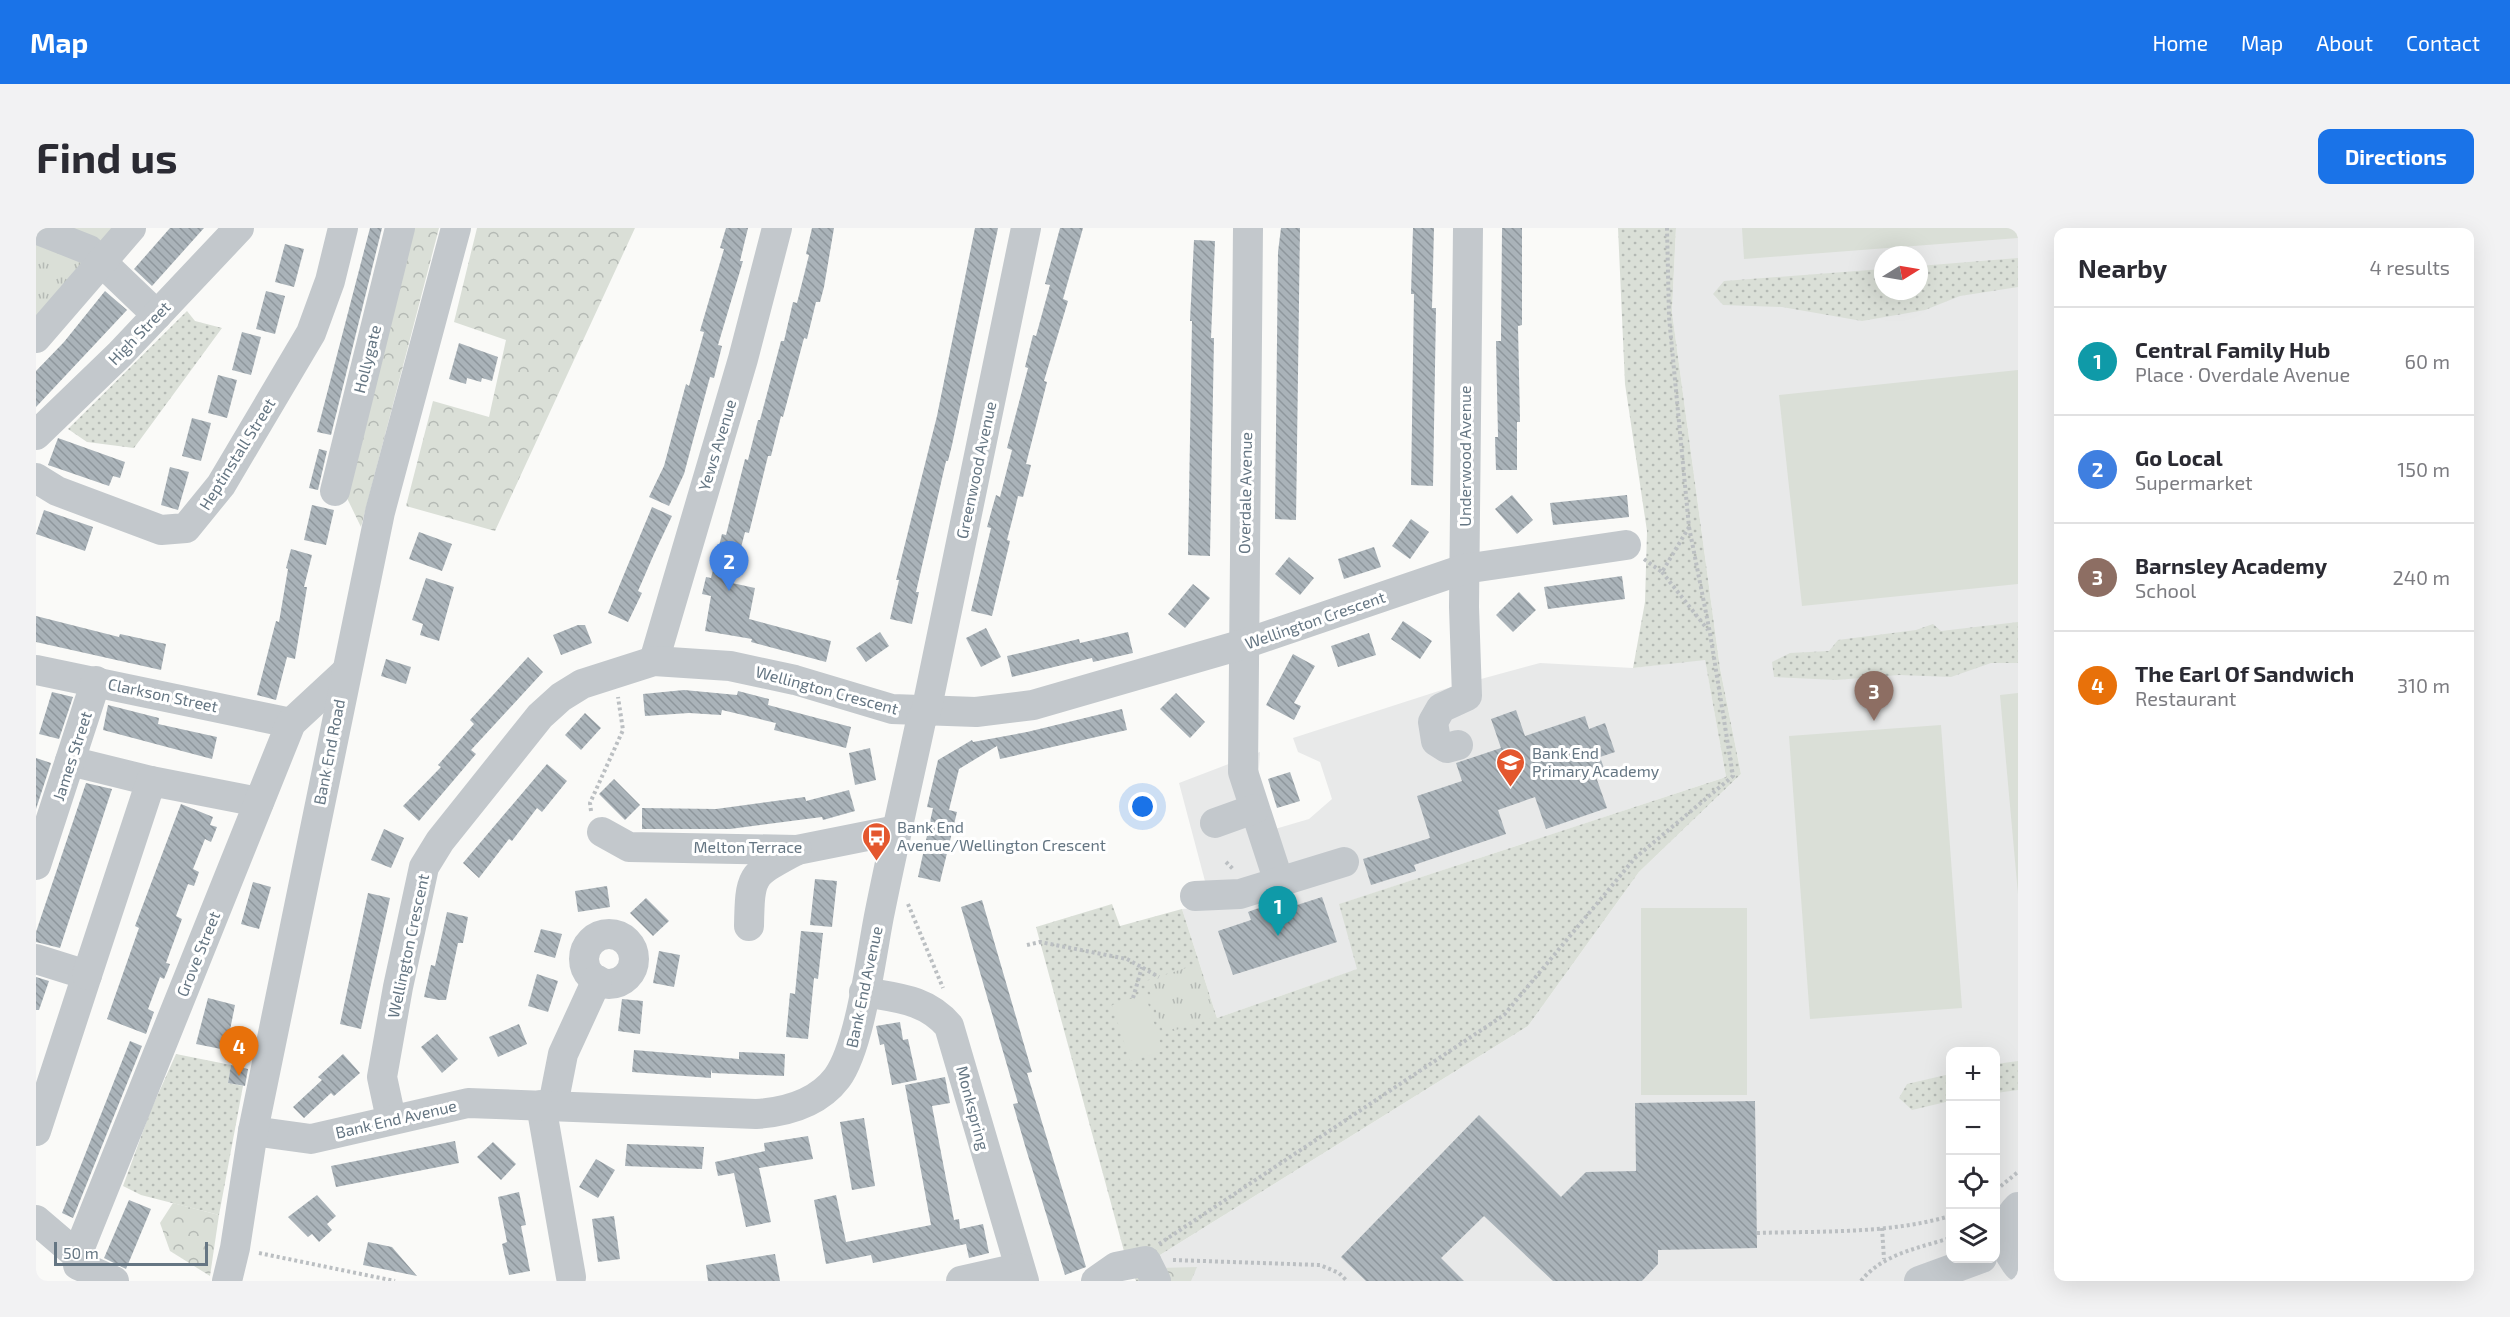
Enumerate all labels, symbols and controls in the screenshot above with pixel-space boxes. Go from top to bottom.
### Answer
text: Map [30,25,88,59]
text: Home [2152,30,2208,55]
text: Map [2241,30,2283,55]
text: About [2316,30,2373,55]
text: Contact [2406,30,2480,55]
button: Directions [2318,129,2474,184]
text: Find us [36,131,178,181]
north arrow [1874,246,1928,300]
text: Nearby [2078,252,2167,283]
text: 4 results [2370,255,2450,279]
street label: High Street [104,297,174,368]
street label: Hollygate [349,323,384,395]
text: Central Family Hub [2135,336,2330,362]
text: 1 [2093,349,2102,373]
text: 60 m [2405,349,2450,373]
text: Place · Overdale Avenue [2135,362,2350,386]
street label: Underwood Avenue [1455,385,1474,527]
street label: Heptinstall Street [195,394,279,513]
street label: Yews Avenue [694,397,739,493]
street label: Greenwood Avenue [952,399,999,540]
street label: Overdale Avenue [1234,432,1255,554]
text: Go Local [2135,444,2223,470]
text: 2 [2092,457,2103,481]
text: 150 m [2397,457,2450,481]
text: Supermarket [2135,470,2253,494]
pin: 2 [710,542,748,591]
text: Barnsley Academy [2135,552,2327,578]
text: 3 [2092,565,2103,589]
text: 240 m [2392,565,2450,589]
text: School [2135,578,2196,602]
street label: Wellington Crescent [1242,587,1387,652]
text: The Earl Of Sandwich [2135,660,2354,686]
street label: Wellington Crescent [754,661,901,718]
pin: 3 [1854,672,1894,721]
text: 4 [2091,673,2104,697]
text: 310 m [2397,673,2450,697]
street label: Clarkson Street [106,674,220,715]
text: Restaurant [2135,686,2236,710]
street label: Bank End Road [309,697,348,806]
street label: James Street [48,709,95,803]
place label: Bank End Primary Academy [1532,743,1660,780]
school or university icon: Bank End Primary Academy [1495,746,1527,788]
your location [1128,792,1157,821]
place label: Bank End Avenue/Wellington Crescent [897,817,1106,854]
bus stop icon: Bank End Avenue/Wellington Crescent [860,820,892,862]
street label: Melton Terrace [694,837,802,856]
street label: Wellington Crescent [383,872,432,1020]
pin: 1 [1258,886,1298,936]
street label: Grove Street [172,908,223,999]
street label: Bank End Avenue [841,924,886,1049]
pin: 4 [220,1026,258,1076]
map controls [1946,1047,2000,1263]
button: + [1946,1047,2000,1101]
street label: Monkspring [953,1064,994,1152]
street label: Bank End Avenue [333,1095,458,1142]
button: − [1946,1101,2000,1155]
button: locate [1946,1155,2000,1209]
button: layers [1946,1209,2000,1263]
scale bar [54,1239,208,1266]
text: 50 m [63,1243,99,1262]

